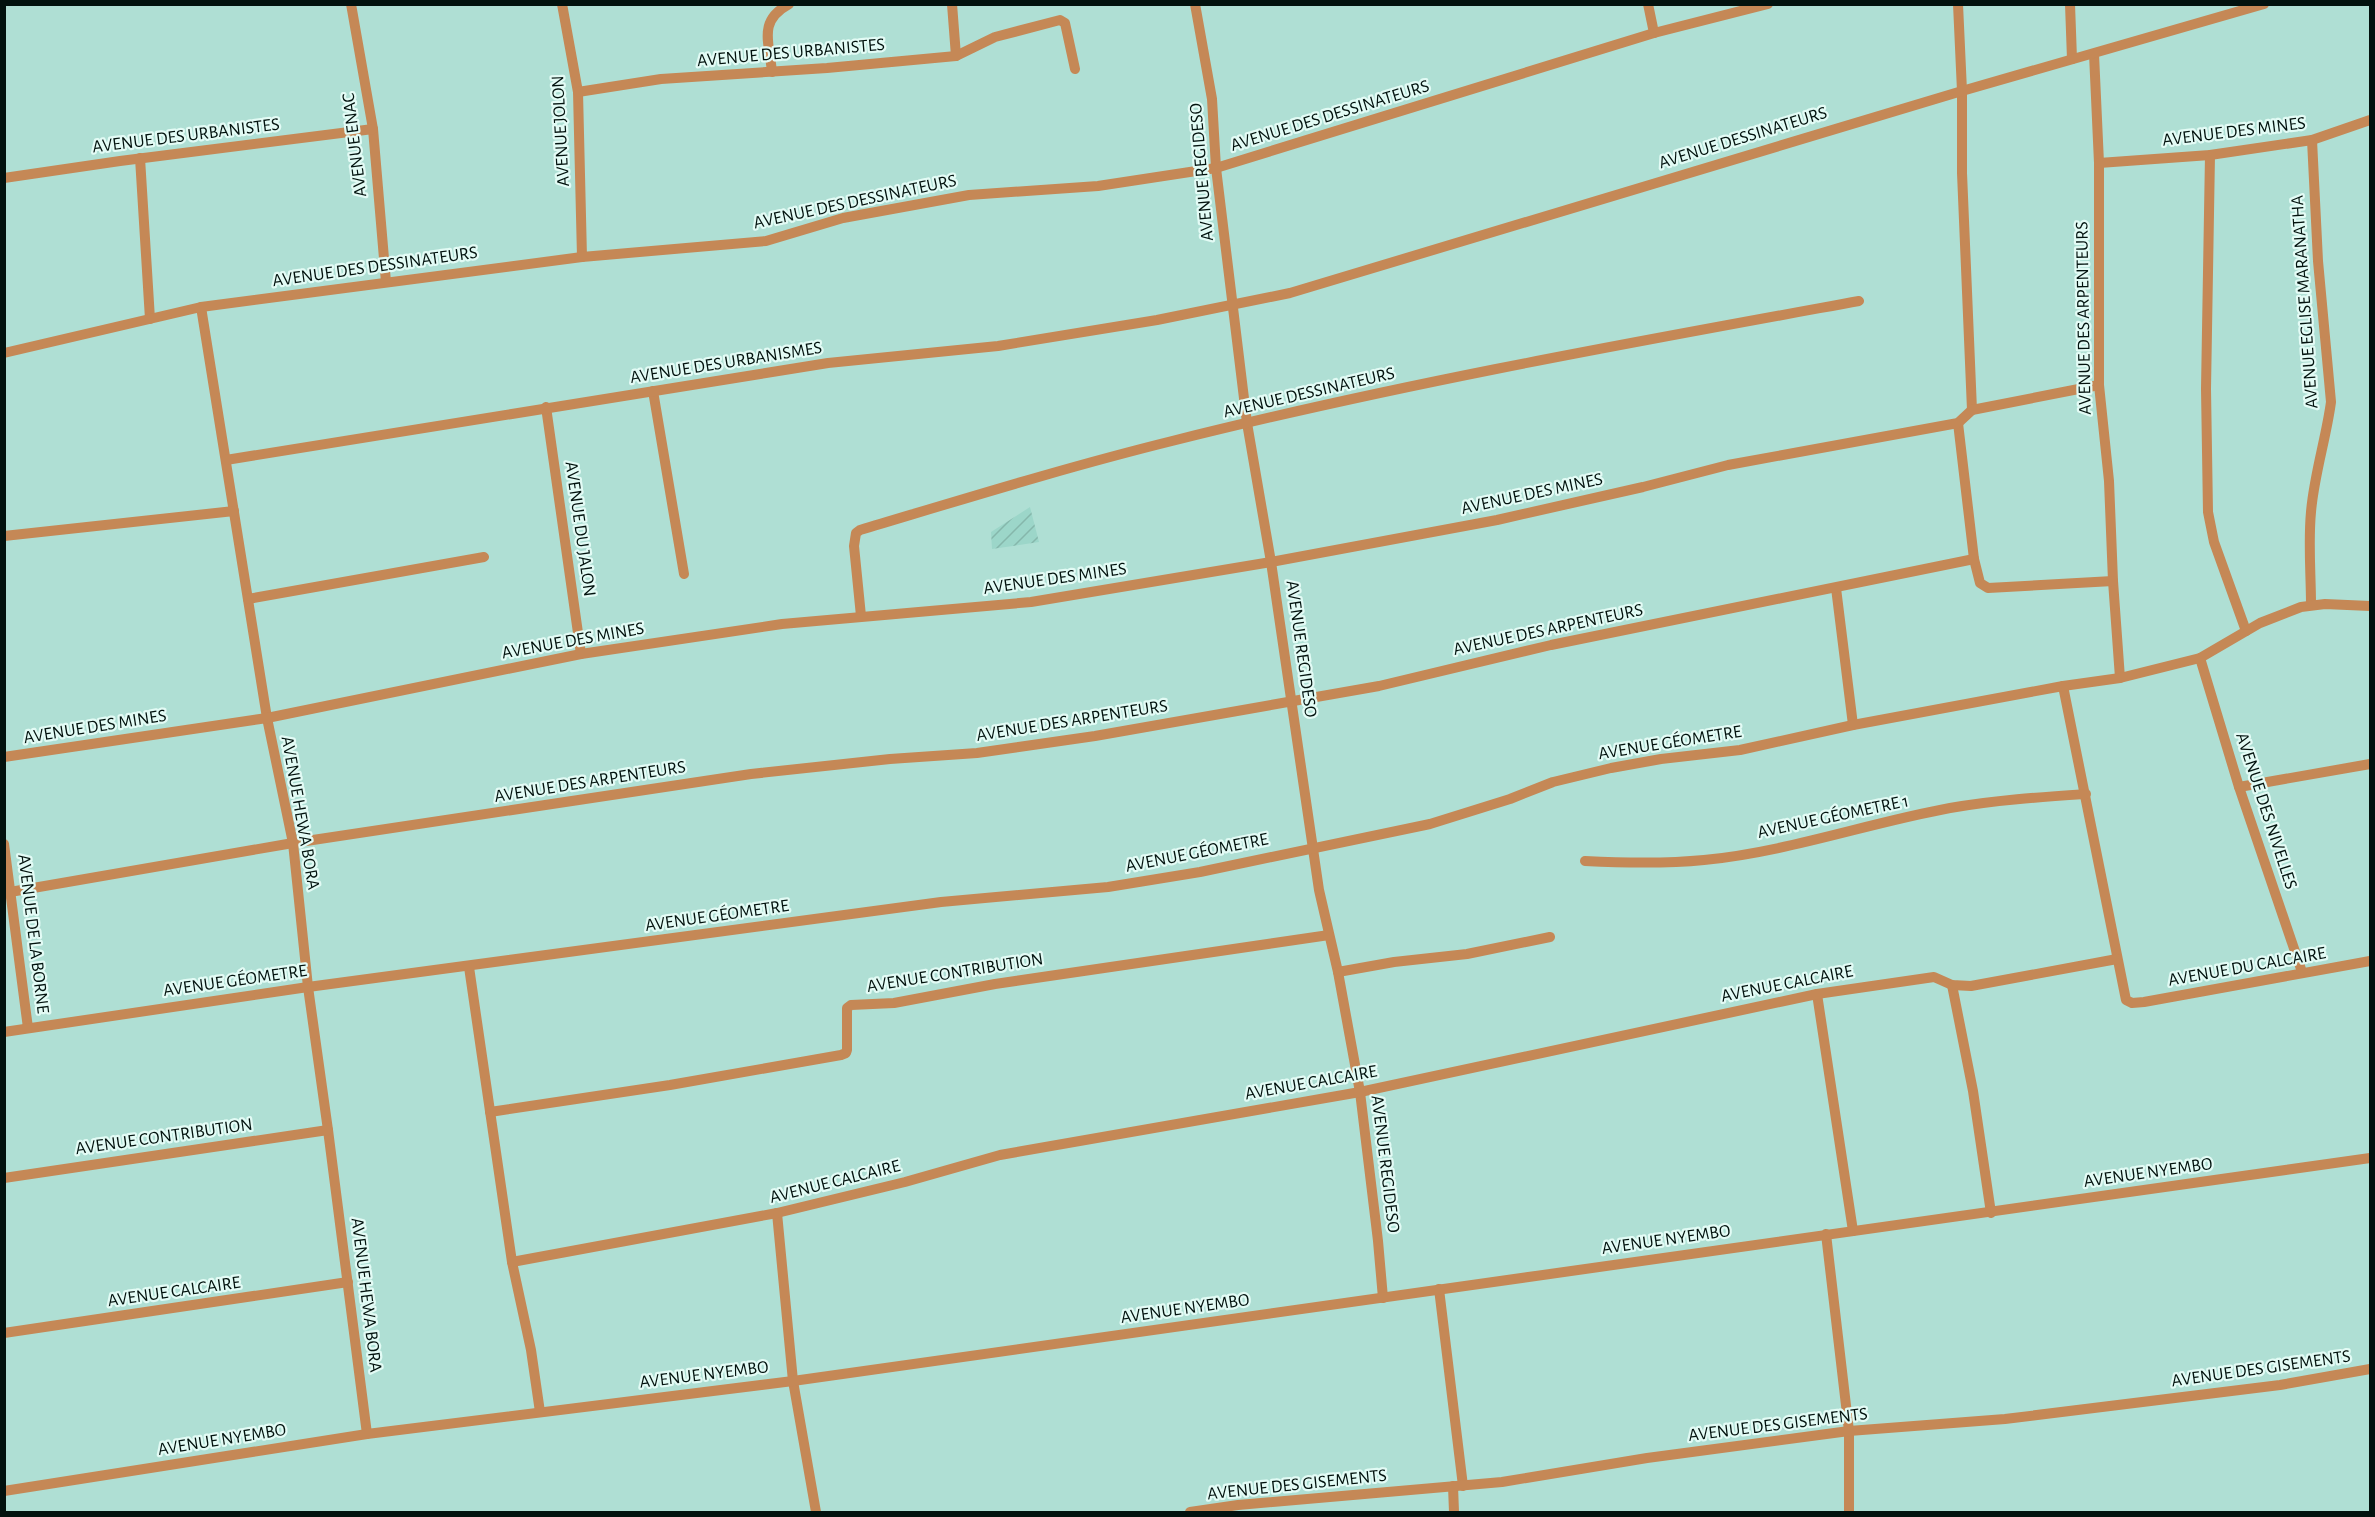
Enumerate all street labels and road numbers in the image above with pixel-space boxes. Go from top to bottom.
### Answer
street label: AVENUE DES URBANISTES [696,36,886,70]
street label: AVENUE JOLON [549,75,573,187]
street label: AVENUE DES DESSINATEURS [1228,77,1432,155]
street label: AVENUE ENAC [340,92,370,198]
street label: AVENUE REGIDESO [1187,102,1217,242]
street label: AVENUE DESSINATEURS [1657,104,1829,172]
street label: AVENUE DES MINES [2161,114,2307,150]
street label: AVENUE DES URBANISTES [91,116,281,156]
street label: AVENUE DES DESSINATEURS [752,172,958,232]
street label: AVENUE EGLISE MARANATHA [2289,194,2321,409]
street label: AVENUE DES ARPENTEURS [2073,221,2095,415]
street label: AVENUE DES DESSINATEURS [271,244,479,290]
street label: AVENUE DES URBANISMES [629,339,823,387]
street label: AVENUE DESSINATEURS [1222,365,1396,421]
street label: AVENUE DU JALON [562,460,598,598]
street label: AVENUE DES MINES [1460,470,1604,518]
street label: AVENUE DES MINES [982,560,1128,598]
street label: AVENUE REGIDESO [1282,579,1320,719]
street label: AVENUE DES ARPENTEURS [1451,601,1645,659]
street label: AVENUE DES MINES [500,620,646,662]
street label: AVENUE DES ARPENTEURS [975,697,1169,745]
street label: AVENUE DES MINES [22,707,168,747]
street label: AVENUE GÉOMETRE [1596,720,1743,763]
street label: AVENUE DES NIVELLES [2232,730,2300,892]
street label: AVENUE HEWA BORA [278,735,322,892]
street label: AVENUE DES ARPENTEURS [493,758,687,806]
street label: AVENUE GÉOMETRE 1 [1755,789,1910,842]
street label: AVENUE GÉOMETRE [1124,827,1270,876]
street label: AVENUE DE LA BORNE [14,853,52,1015]
street label: AVENUE GÉOMETRE [644,894,790,935]
street label: AVENUE DU CALCAIRE [2167,944,2328,990]
street label: AVENUE CONTRIBUTION [865,950,1045,996]
street label: AVENUE GÉOMETRE [162,959,308,1000]
street label: AVENUE CALCAIRE [1720,962,1855,1006]
street label: AVENUE CALCAIRE [1243,1062,1379,1103]
street label: AVENUE REGIDESO [1368,1094,1402,1234]
street label: AVENUE CONTRIBUTION [74,1116,254,1158]
street label: AVENUE NYEMBO [2082,1155,2214,1191]
street label: AVENUE CALCAIRE [768,1157,902,1207]
street label: AVENUE HEWA BORA [348,1217,384,1374]
street label: AVENUE NYEMBO [1600,1222,1732,1258]
street label: AVENUE CALCAIRE [106,1274,242,1310]
street label: AVENUE NYEMBO [1119,1291,1251,1327]
street label: AVENUE DES GISEMENTS [2170,1348,2352,1390]
street label: AVENUE NYEMBO [638,1358,770,1392]
street label: AVENUE DES GISEMENTS [1687,1405,1869,1445]
street label: AVENUE NYEMBO [156,1421,288,1459]
street label: AVENUE DES GISEMENTS [1206,1467,1388,1503]

